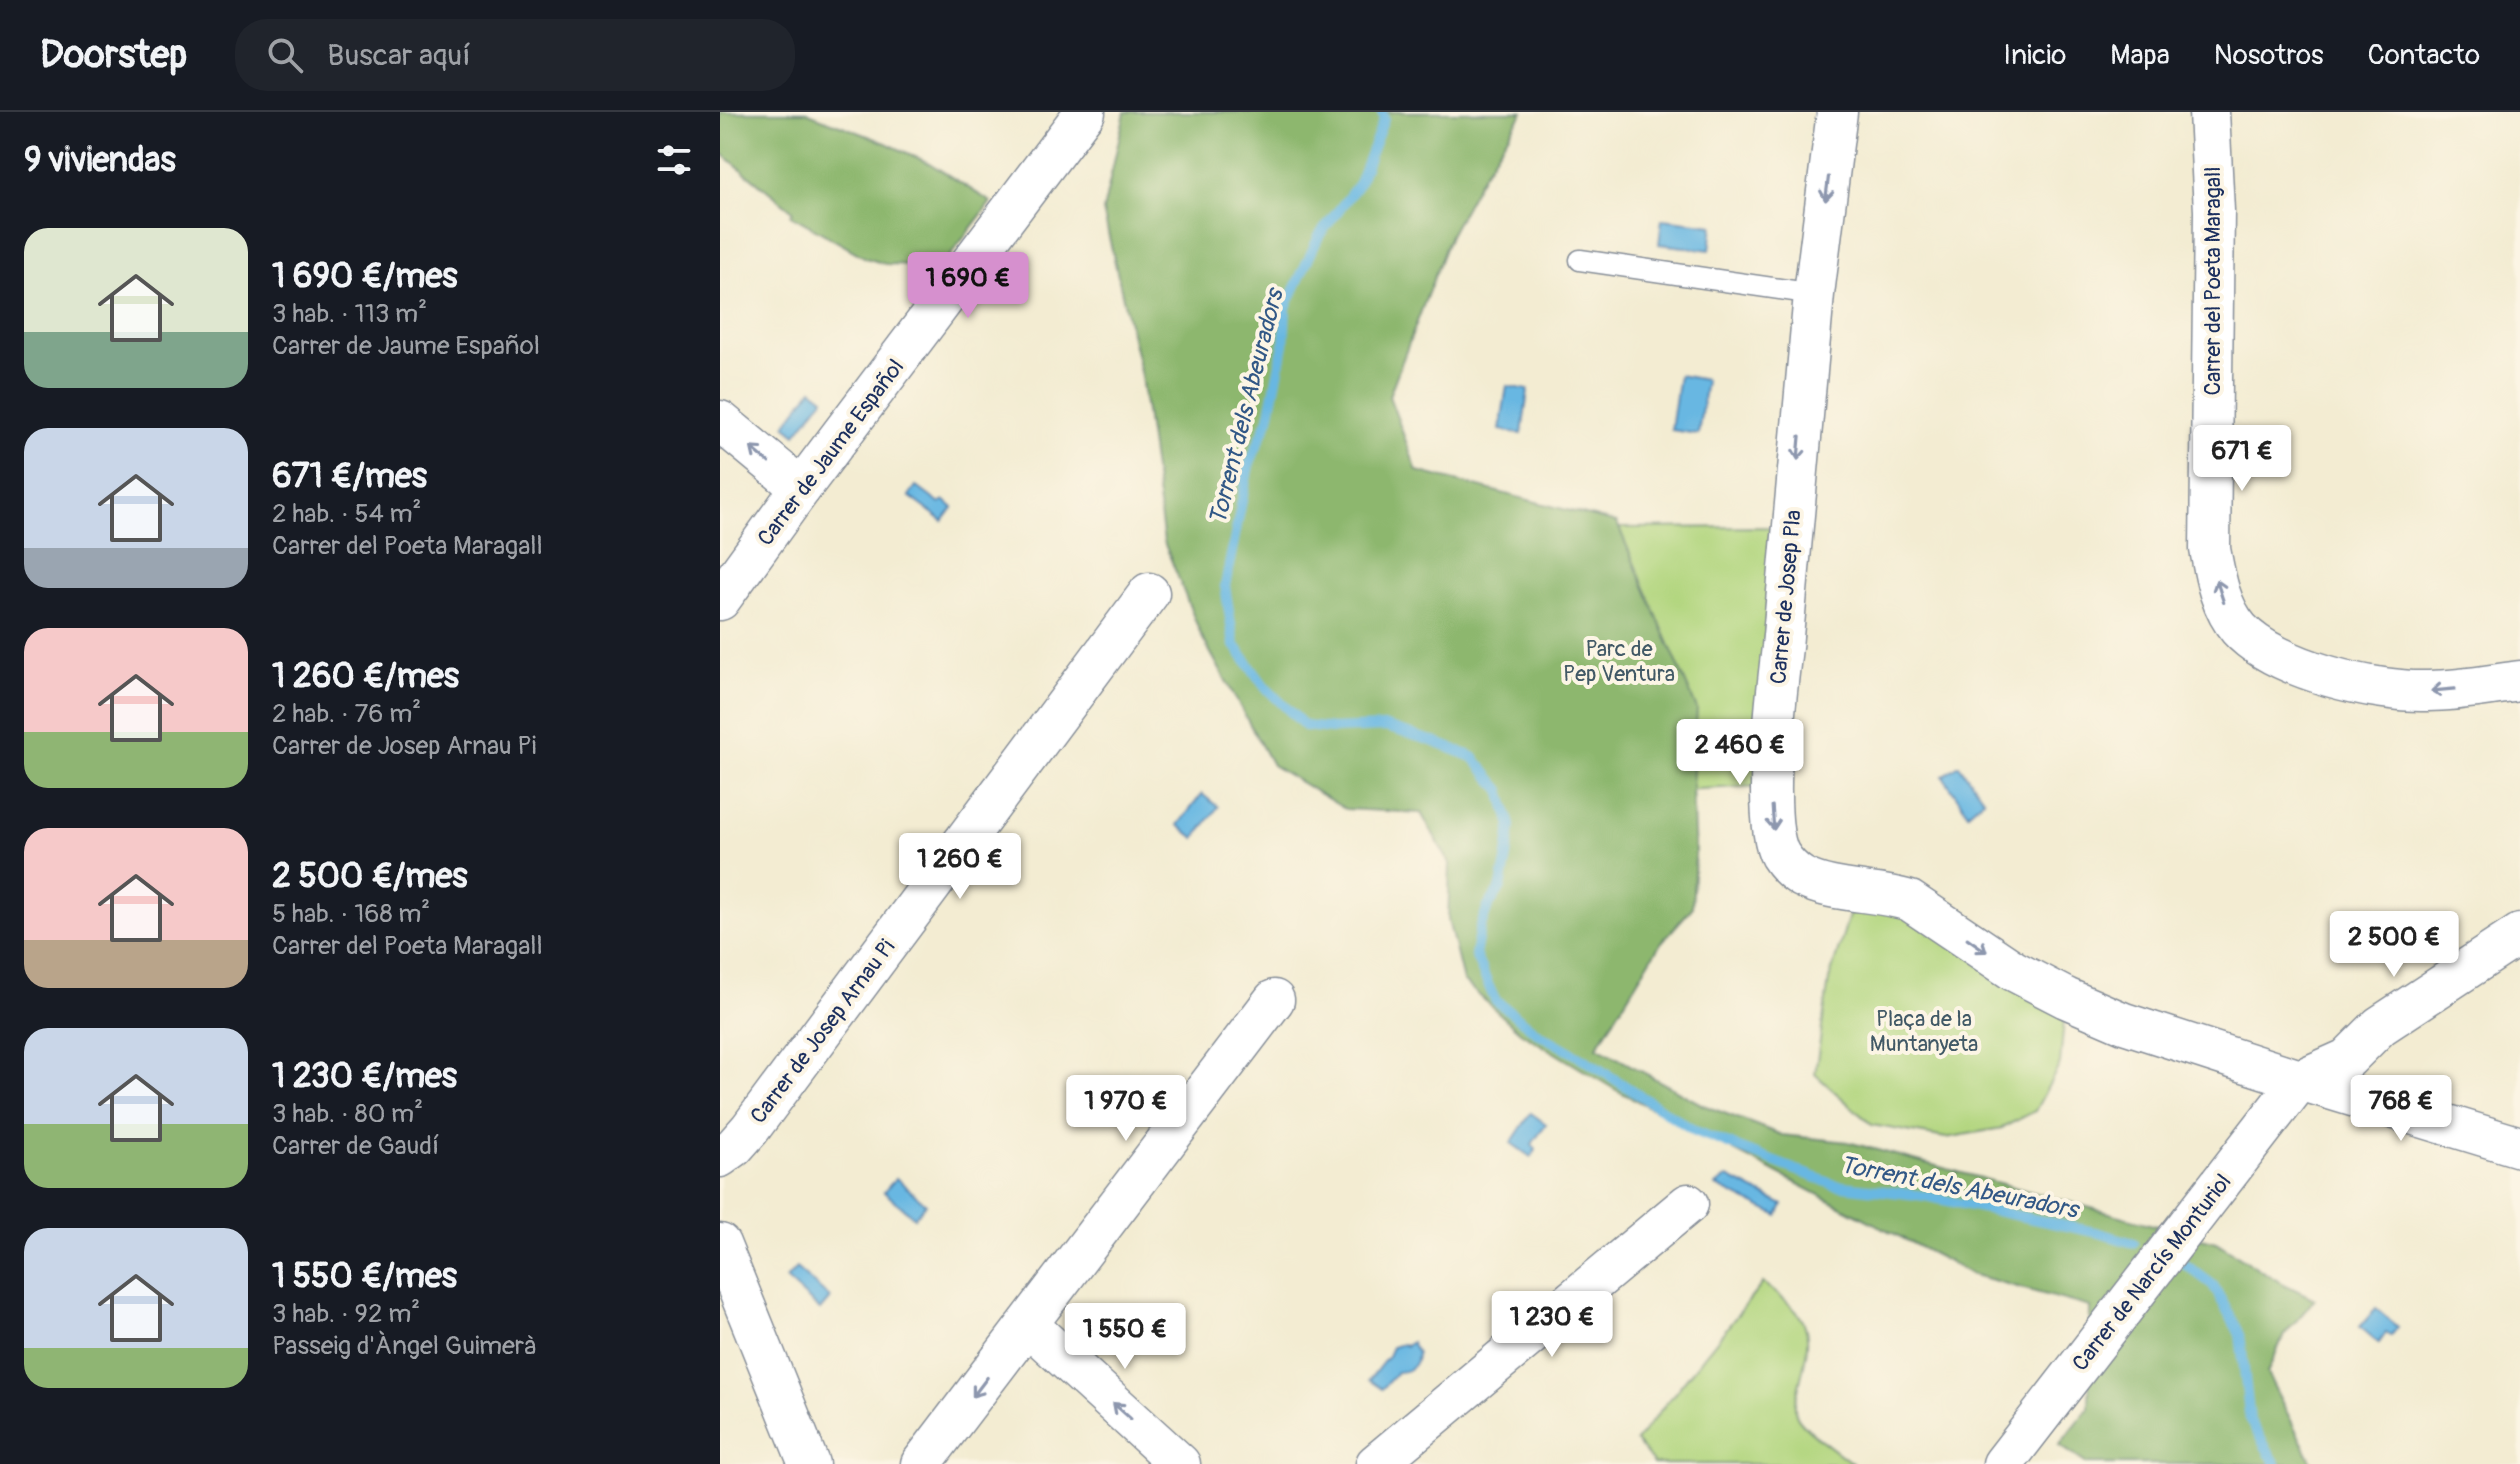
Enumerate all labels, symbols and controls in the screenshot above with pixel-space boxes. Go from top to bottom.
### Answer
search box [235,19,795,91]
text: Doorstep [40,31,187,79]
icon: search [263,33,307,77]
text: Buscar aquí [327,37,471,74]
text: Inicio [2003,38,2066,73]
text: Mapa [2110,38,2170,73]
text: Nosotros [2214,38,2324,73]
text: Contacto [2368,38,2480,73]
icon: filters [652,138,696,182]
text: 9 viviendas [24,139,176,182]
street label: Carrer del Poeta Maragall [2199,167,2227,396]
one-way arrow [1820,175,1835,202]
pin: 1 690 € [894,252,1042,320]
text: 1 690 €/mes [272,255,457,298]
icon: home [88,260,184,356]
text: 1 690 € [926,262,1010,294]
water label: Torrent dels Abeuradors [1203,284,1290,528]
text: 3 hab. · 113 m² [272,298,427,330]
text: Carrer de Jaume Español [272,330,540,362]
street label: Carrer de Jaume Español [751,354,910,552]
pin: 671 € [2186,425,2298,493]
one-way arrow [1791,434,1806,461]
text: 671 € [2211,435,2273,467]
one-way arrow [751,446,771,464]
text: 671 €/mes [272,455,427,498]
icon: home [88,460,184,556]
text: 2 hab. · 54 m² [272,498,421,530]
street label: Carrer de Josep Pla [1764,509,1808,685]
text: Carrer del Poeta Maragall [272,530,543,562]
one-way arrow [2212,579,2227,604]
park label: Parc de Pep Ventura [1563,635,1675,688]
text: 1 260 €/mes [272,655,459,698]
icon: home [88,660,184,756]
one-way arrow [2430,683,2457,698]
text: 2 hab. · 76 m² [272,698,421,730]
pin: 2 460 € [1666,719,1814,787]
text: 2 460 € [1695,729,1785,761]
text: Carrer de Josep Arnau Pi [272,730,536,762]
one-way arrow [1766,805,1781,831]
pin: 1 260 € [886,833,1034,901]
text: 1 260 € [917,843,1003,875]
text: 2 500 €/mes [272,855,467,898]
icon: home [88,860,184,956]
text: 5 hab. · 168 m² [272,898,430,930]
pin: 2 500 € [2320,911,2468,979]
text: 2 500 € [2348,921,2440,953]
text: Carrer del Poeta Maragall [272,930,543,962]
street label: Carrer de Josep Arnau Pi [744,934,901,1129]
one-way arrow [1966,937,1988,953]
park label: Plaça de la Muntanyeta [1870,1005,1978,1058]
text: 1 230 €/mes [272,1055,457,1098]
icon: home [88,1060,184,1156]
pin: 1 970 € [1052,1075,1200,1143]
pin: 768 € [2345,1075,2457,1143]
text: 1 970 € [1084,1085,1168,1117]
text: 768 € [2369,1085,2433,1117]
text: 3 hab. · 80 m² [272,1098,423,1130]
text: Carrer de Gaudí [272,1130,439,1162]
water label: Torrent dels Abeuradors [1838,1150,2082,1225]
street label: Carrer de Narcís Monturiol [2066,1168,2237,1377]
text: 1 550 €/mes [272,1255,457,1298]
icon: home [88,1260,184,1356]
pin: 1 230 € [1478,1291,1626,1359]
text: 3 hab. · 92 m² [272,1298,420,1330]
text: 1 230 € [1510,1301,1594,1333]
pin: 1 550 € [1051,1303,1199,1371]
text: 1 550 € [1083,1313,1167,1345]
text: Passeig d'Àngel Guimerà [272,1330,536,1362]
one-way arrow [972,1376,989,1397]
one-way arrow [1113,1403,1133,1421]

